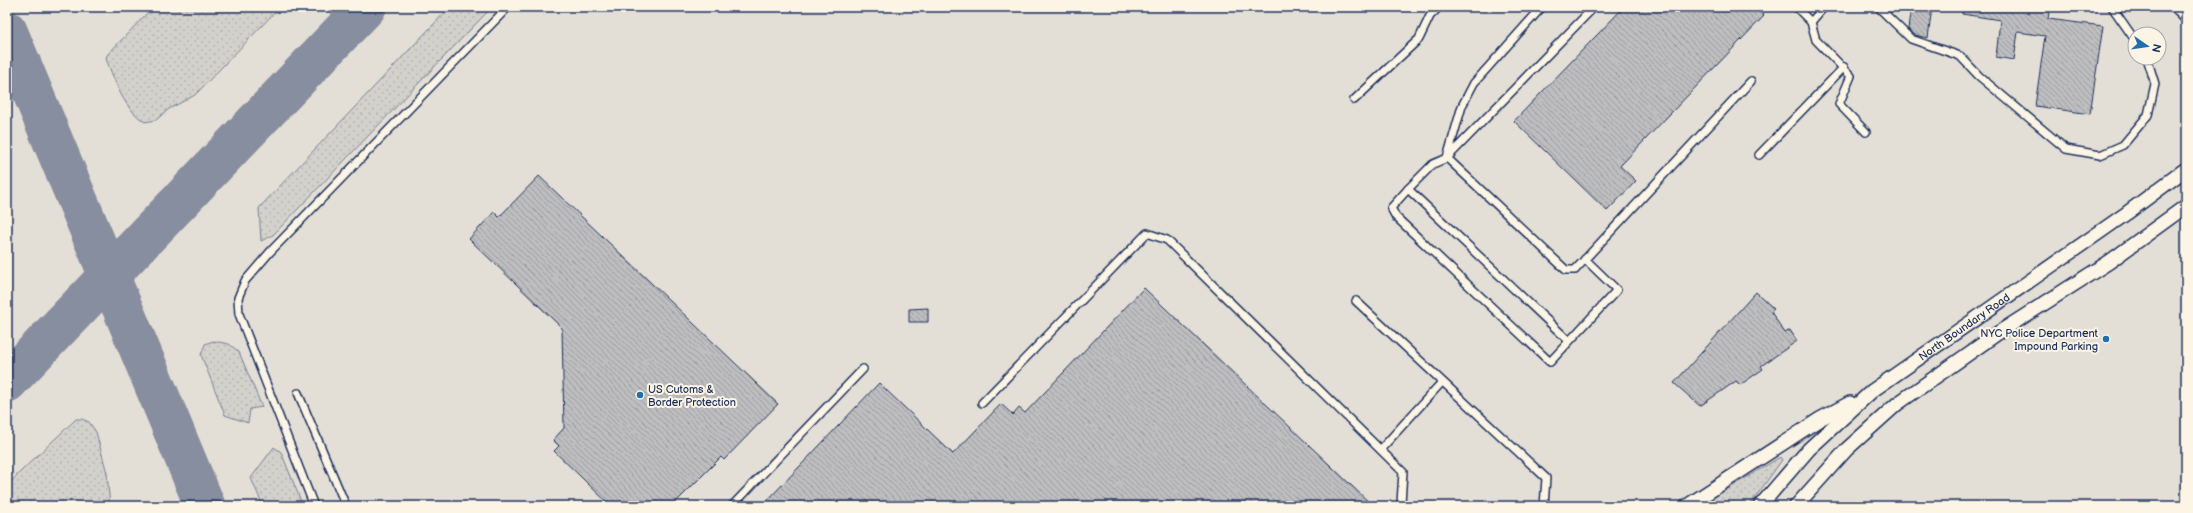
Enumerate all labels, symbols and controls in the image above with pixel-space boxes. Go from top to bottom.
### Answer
north arrow [2127,26,2167,66]
text: N [2149,43,2164,54]
street label: North Boundary Road [1916,291,2012,363]
place label: NYC Police Department Impound Parking [1980,327,2099,353]
marker: NYC Police Department Impound Parking [2101,334,2111,344]
place label: US Cutoms & Border Protection [648,383,736,409]
marker: US Cutoms & Border Protection [635,390,645,400]

